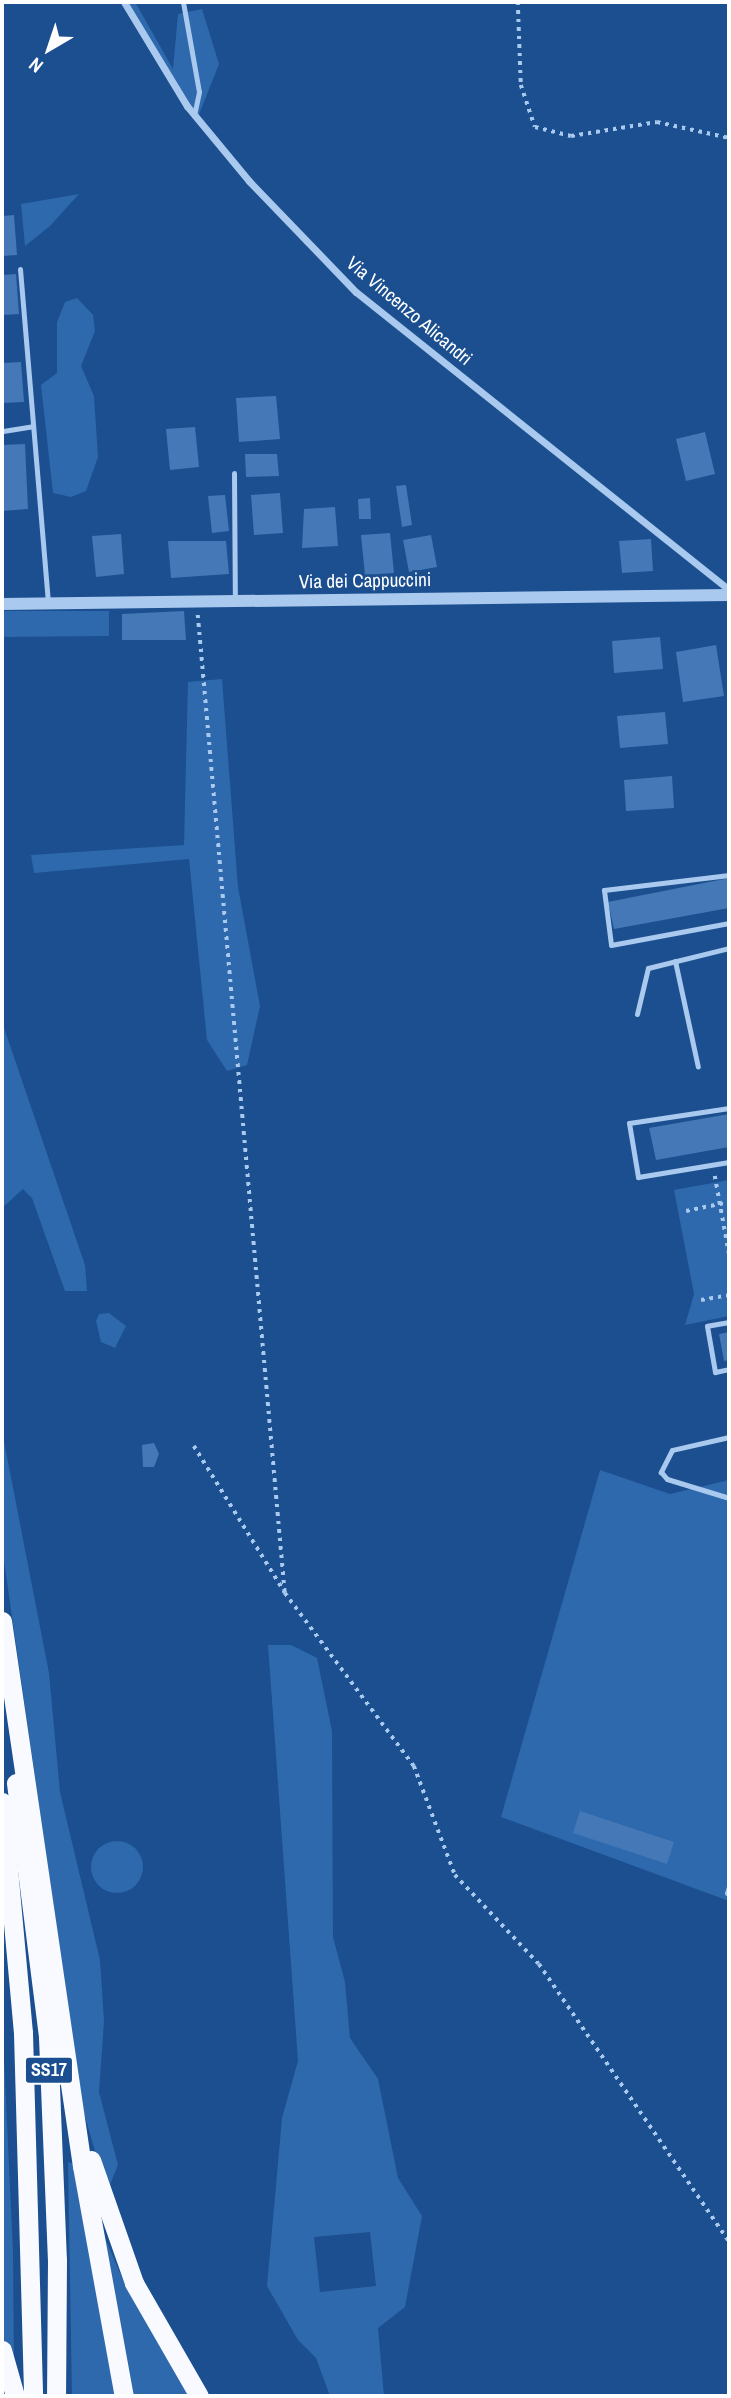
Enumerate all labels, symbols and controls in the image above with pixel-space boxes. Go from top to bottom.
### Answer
north arrow [14,14,84,84]
text: N [23,52,48,79]
street label: Via Vincenzo Alicandri [341,251,477,371]
street label: Via dei Cappuccini [299,568,431,594]
road number: SS17 [23,2056,75,2084]

